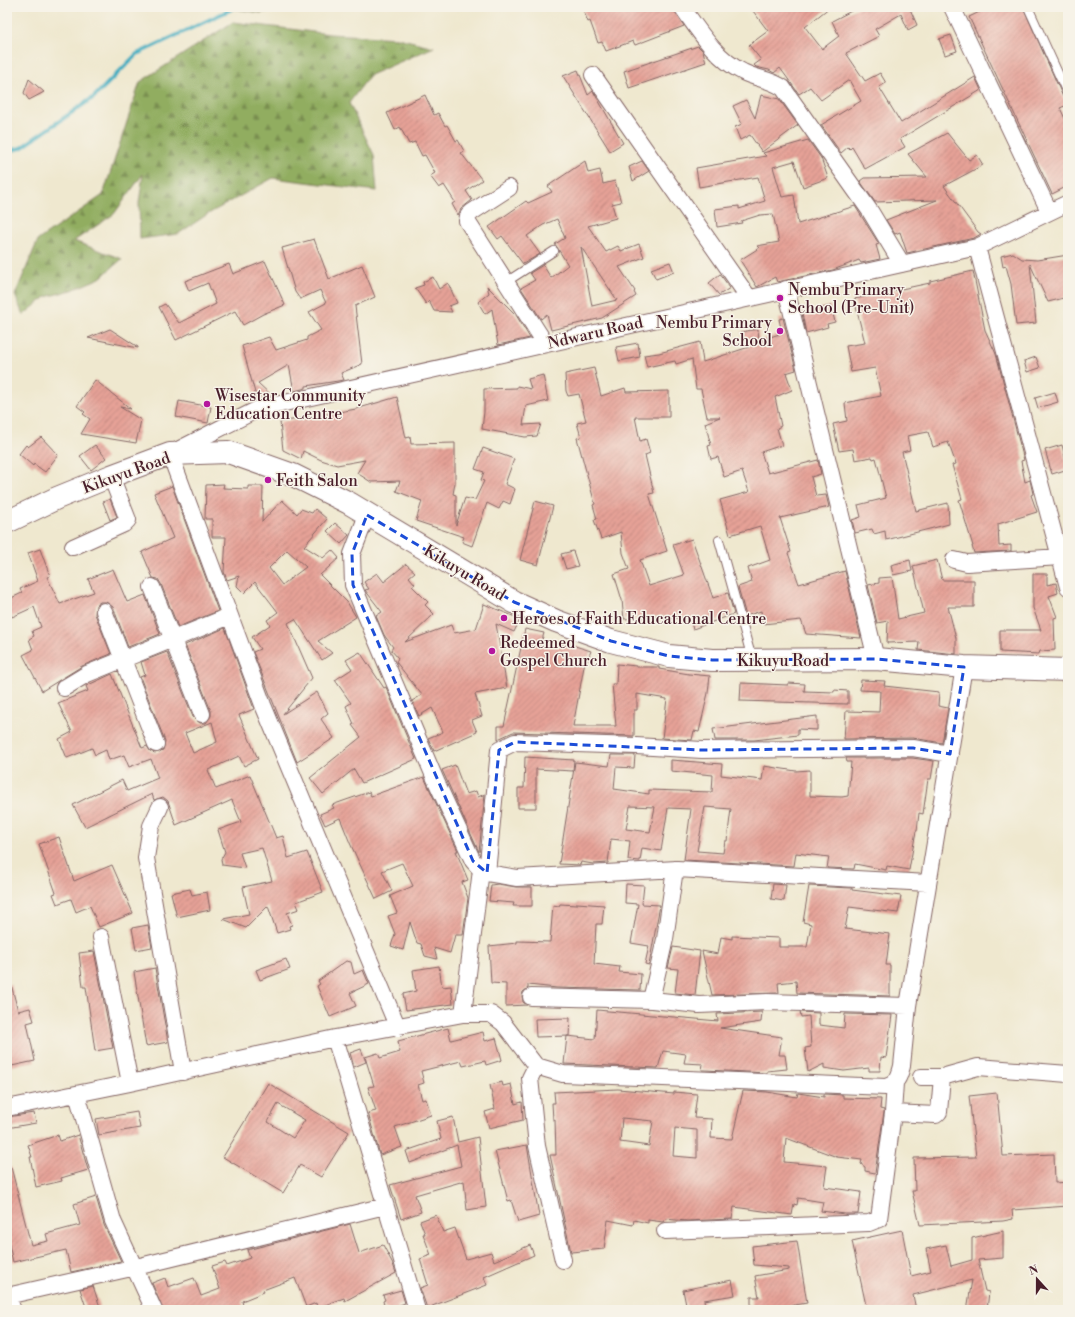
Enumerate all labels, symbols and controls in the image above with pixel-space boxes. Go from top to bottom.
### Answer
place label: Nembu Primary School (Pre-Unit) [788,280,914,318]
marker: Nembu Primary School (Pre-Unit) [775,293,785,303]
street label: Ndwaru Road [546,312,645,354]
place label: Nembu Primary School [656,313,772,351]
marker: Nembu Primary School [775,326,785,336]
place label: Wisestar Community Education Centre [214,386,366,424]
marker: Wisestar Community Education Centre [202,399,212,409]
street label: Kikuyu Road [80,448,173,498]
place label: Feith Salon [276,471,358,491]
marker: Feith Salon [263,475,273,485]
street label: Kikuyu Road [420,541,509,605]
place label: Heroes of Faith Educational Centre [512,609,766,629]
marker: Heroes of Faith Educational Centre [499,613,509,623]
place label: Redeemed Gospel Church [500,633,607,671]
marker: Redeemed Gospel Church [487,646,497,656]
street label: Kikuyu Road [737,651,829,671]
north arrow [1017,1259,1057,1299]
text: N [1027,1262,1041,1279]

